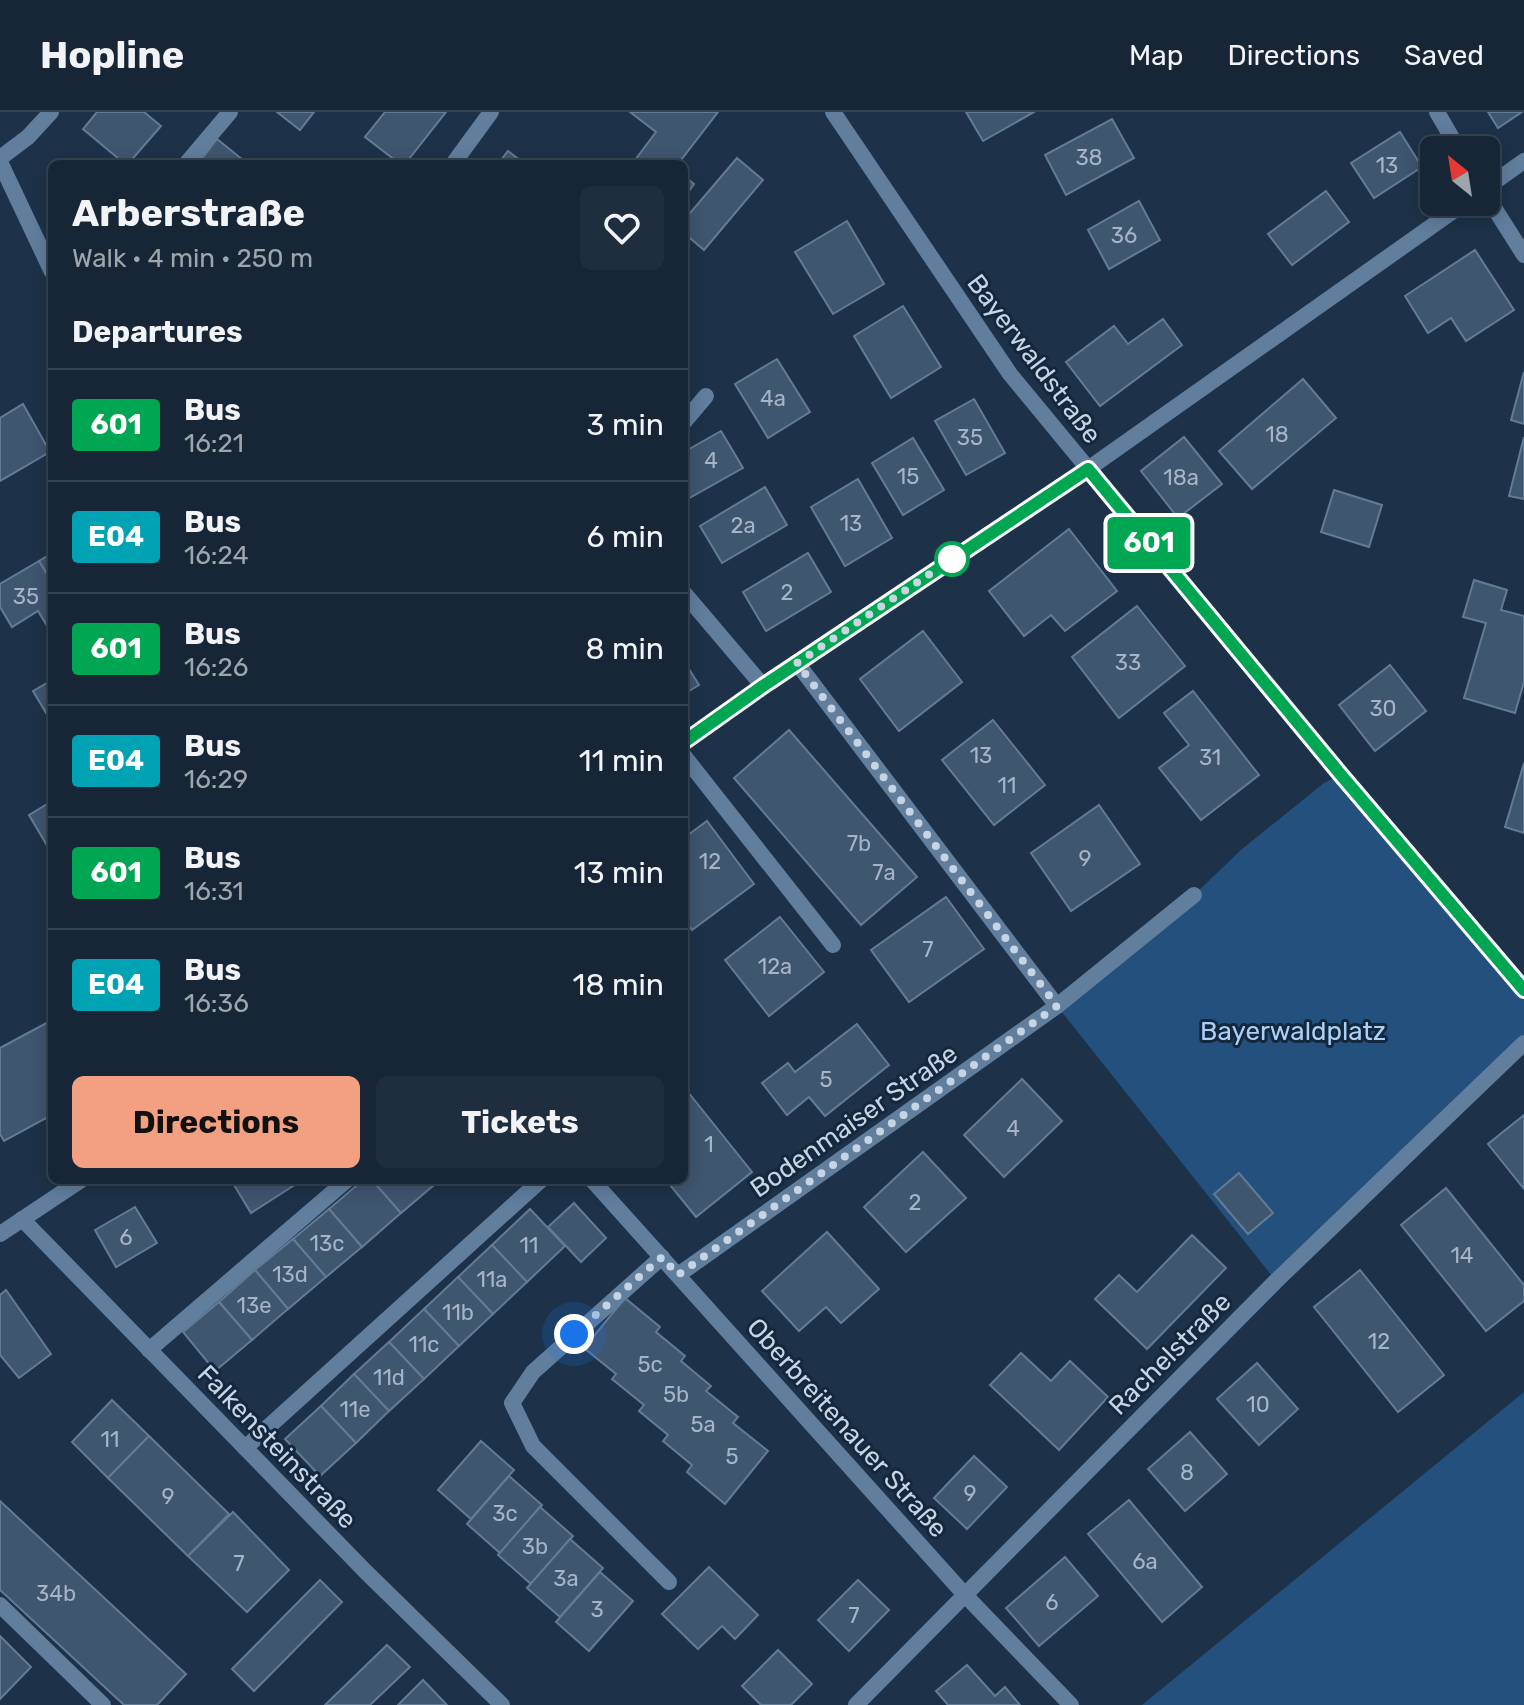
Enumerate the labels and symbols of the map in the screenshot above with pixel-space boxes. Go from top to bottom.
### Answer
north arrow [1420,136,1500,216]
house number: 38 [1075,144,1103,171]
house number: 13 [1376,152,1398,179]
house number: 36 [1111,222,1137,249]
street label: Bayerwaldstraße [960,268,1108,450]
house number: 4a [760,385,786,412]
house number: 18 [1265,421,1289,448]
house number: 35 [957,424,983,451]
house number: 4 [704,447,718,474]
house number: 15 [897,463,919,490]
house number: 18a [1163,464,1199,491]
house number: 13 [840,510,862,537]
house number: 2a [730,512,756,539]
line badge: 601 [1103,517,1195,569]
unlabelled marker [935,542,969,576]
house number: 2 [781,579,793,606]
house number: 35 [13,583,39,610]
house number: 33 [1115,649,1141,676]
house number: 30 [1369,695,1397,722]
house number: 13 [970,742,992,769]
house number: 31 [1199,744,1221,771]
house number: 11 [998,772,1016,799]
house number: 7b [847,830,871,857]
house number: 9 [1078,845,1092,872]
house number: 12 [699,848,721,875]
house number: 7a [872,859,896,886]
house number: 7 [922,936,934,963]
house number: 12a [758,953,792,980]
park label: Bayerwaldplatz [1200,1016,1386,1047]
street label: Bodenmaiser Straße [745,1038,963,1204]
house number: 5 [819,1066,833,1093]
house number: 4 [1006,1115,1020,1142]
house number: 1 [704,1131,714,1158]
house number: 2 [909,1189,921,1216]
house number: 6 [119,1224,133,1251]
house number: 13c [310,1230,344,1257]
house number: 11 [520,1232,538,1259]
house number: 14 [1450,1242,1474,1269]
house number: 13d [272,1261,308,1288]
house number: 11a [477,1266,507,1293]
street label: Rachelstraße [1103,1287,1237,1421]
house number: 13e [237,1292,271,1319]
house number: 11b [442,1299,474,1326]
street label: Oberbreitenauer Straße [740,1312,954,1544]
your location [554,1314,594,1354]
house number: 12 [1368,1328,1390,1355]
house number: 11c [409,1331,439,1358]
house number: 5c [637,1351,663,1378]
street label: Falkensteinstraße [191,1359,363,1535]
house number: 11d [373,1364,405,1391]
house number: 5b [663,1381,689,1408]
house number: 10 [1246,1391,1270,1418]
house number: 11e [339,1396,371,1423]
house number: 5a [690,1411,716,1438]
house number: 11 [101,1426,119,1453]
house number: 5 [725,1443,739,1470]
house number: 8 [1180,1459,1194,1486]
house number: 9 [963,1480,977,1507]
house number: 9 [161,1483,175,1510]
house number: 3c [492,1500,518,1527]
house number: 3b [522,1533,548,1560]
house number: 6a [1132,1548,1158,1575]
house number: 7 [233,1550,245,1577]
house number: 3a [553,1565,579,1592]
house number: 34b [36,1580,76,1607]
house number: 6 [1045,1589,1059,1616]
house number: 3 [590,1596,604,1623]
house number: 7 [848,1602,860,1629]

